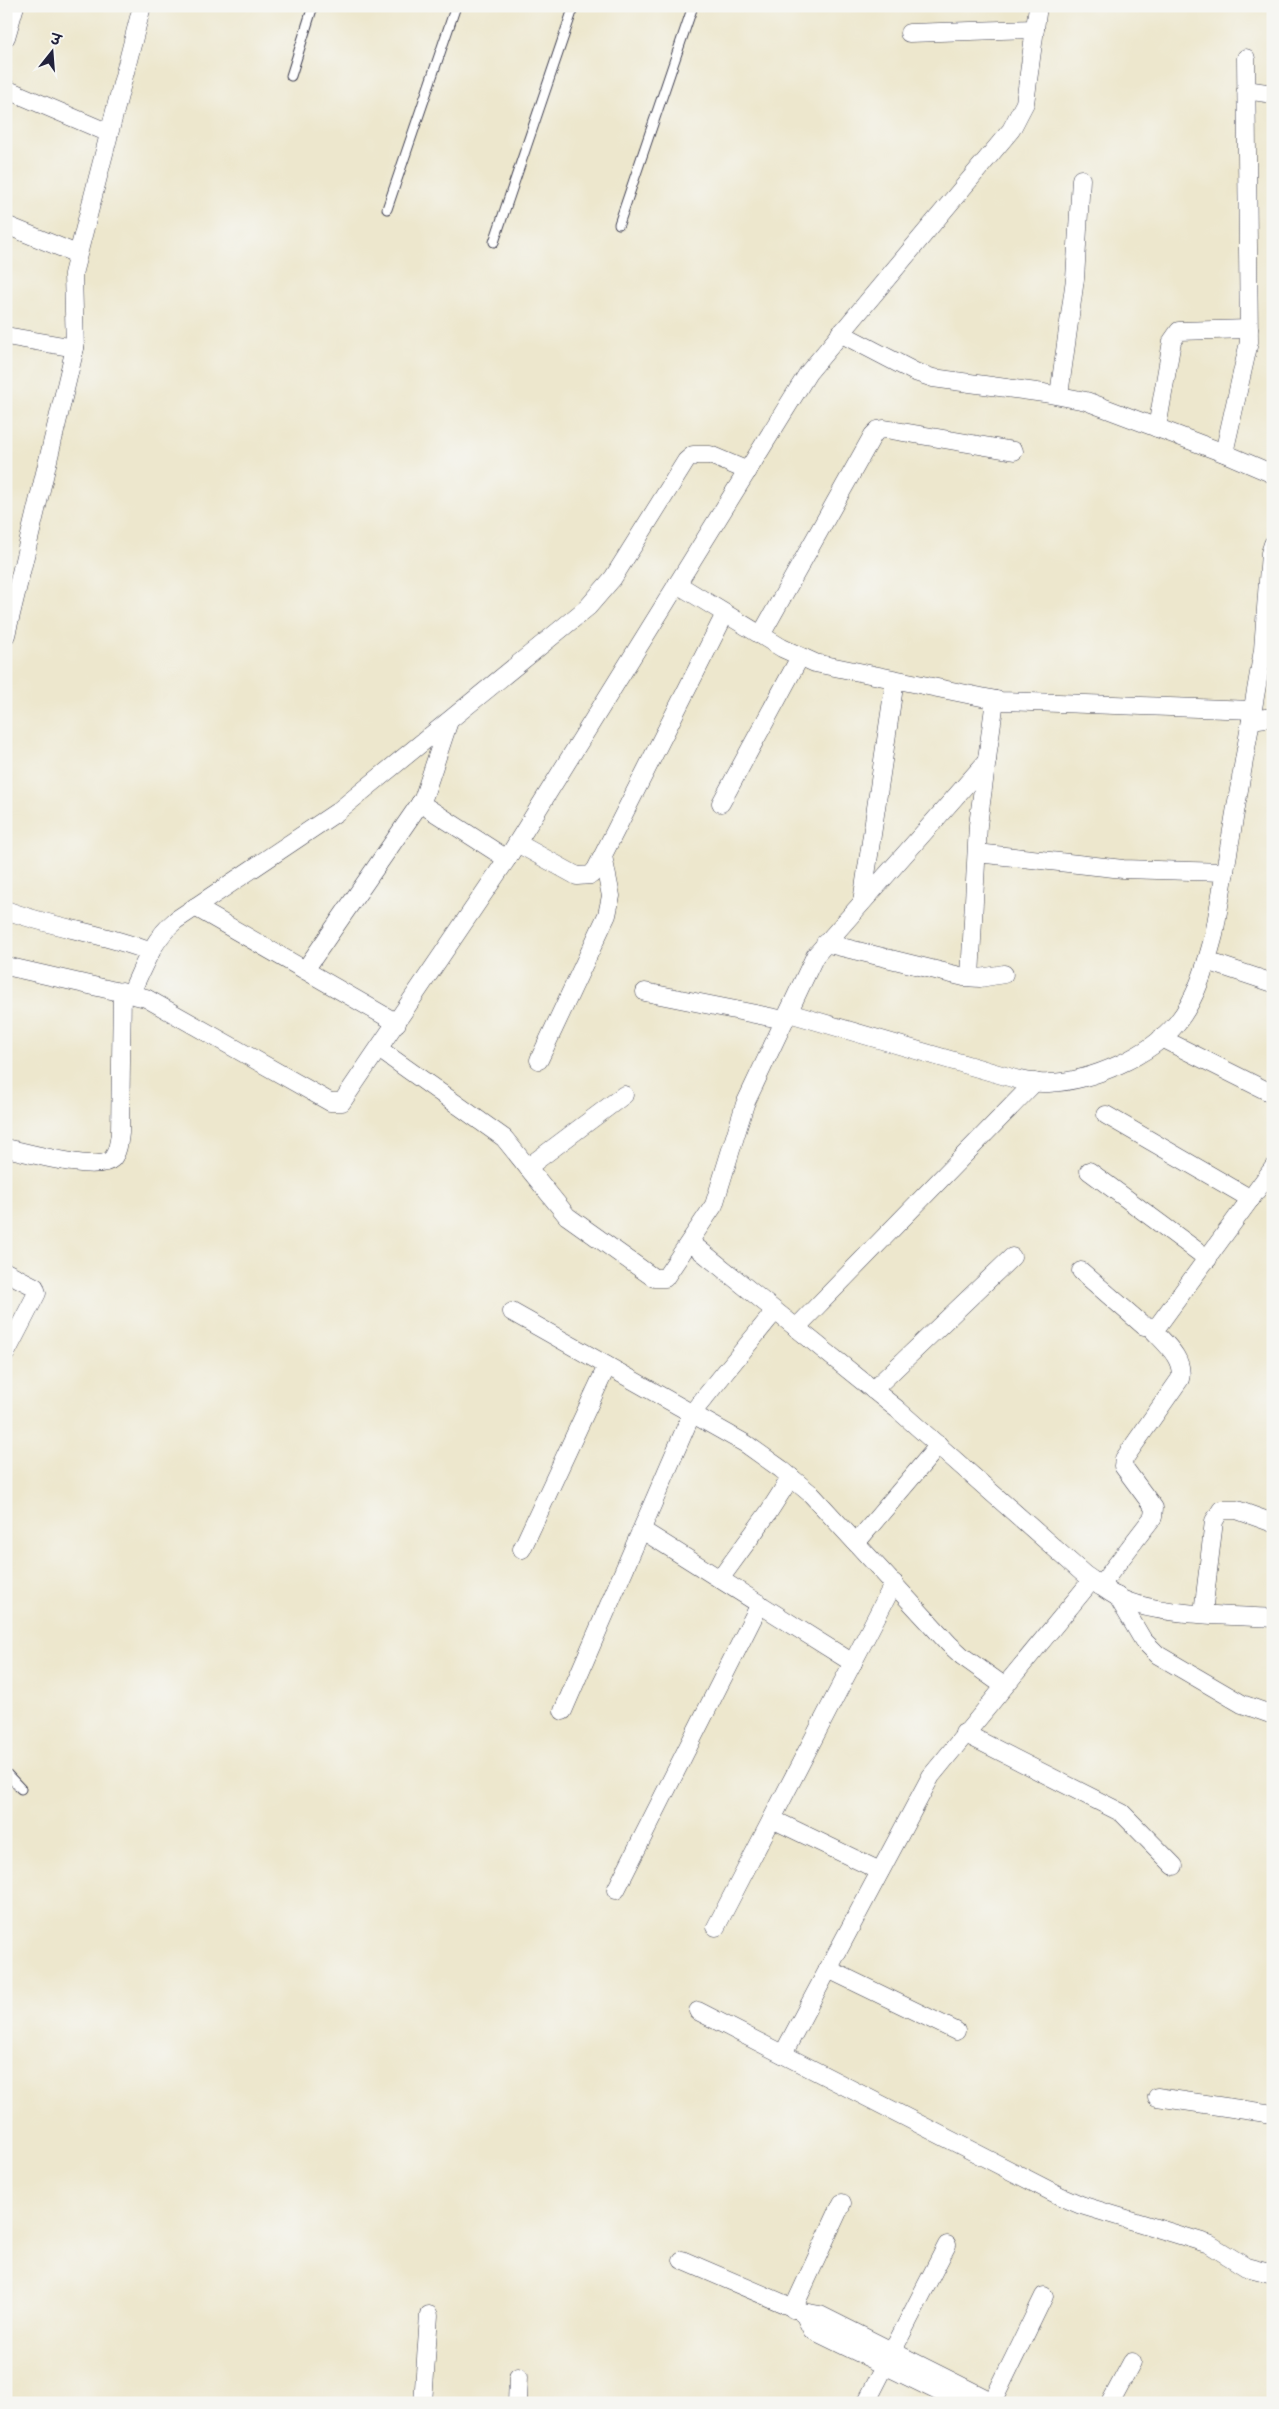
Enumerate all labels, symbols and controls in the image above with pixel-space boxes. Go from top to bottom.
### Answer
north arrow [28,28,78,78]
text: उ [47,30,64,50]

